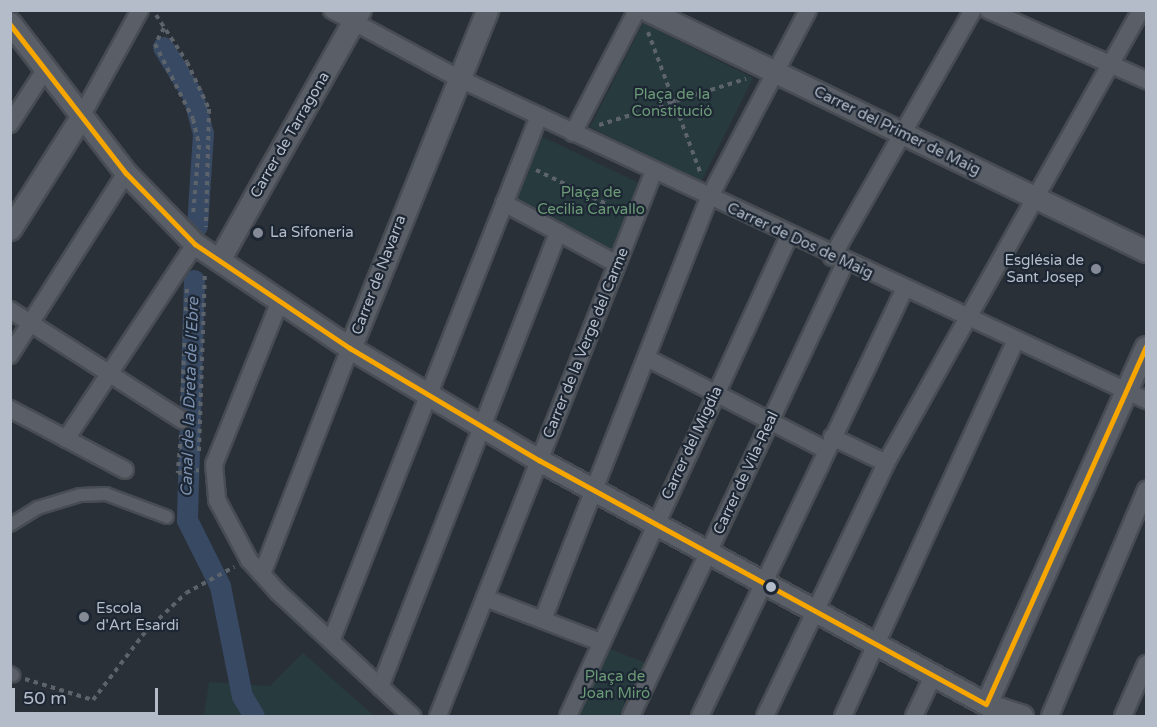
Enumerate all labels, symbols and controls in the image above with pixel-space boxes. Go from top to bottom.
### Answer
street label: Carrer de Tarragona [247,69,333,201]
street label: Carrer del Primer de Maig [811,83,983,179]
park label: Plaça de la Constitució [632,85,712,120]
park label: Plaça de Cecilia Carvallo [537,183,645,218]
street label: Carrer de Dos de Maig [724,199,876,283]
street label: Carrer de Navarra [348,213,410,337]
place label: La Sifoneria [270,224,354,242]
marker: La Sifoneria [251,226,265,240]
street label: Carrer de la Verge del Carme [539,245,633,441]
place label: Església de Sant Josep [1004,251,1084,286]
marker: Església de Sant Josep [1089,262,1103,276]
water label: Canal de la Dreta de l'Ebre [177,297,203,497]
street label: Carrer del Migdia [658,383,726,503]
street label: Carrer de Vila-Real [710,409,782,537]
unlabelled marker [765,581,777,593]
place label: Escola d'Art Esardi [96,599,179,634]
marker: Escola d'Art Esardi [77,610,91,624]
park label: Plaça de Joan Miró [580,667,650,702]
scale bar [15,676,160,714]
text: 50 m [23,687,67,709]

